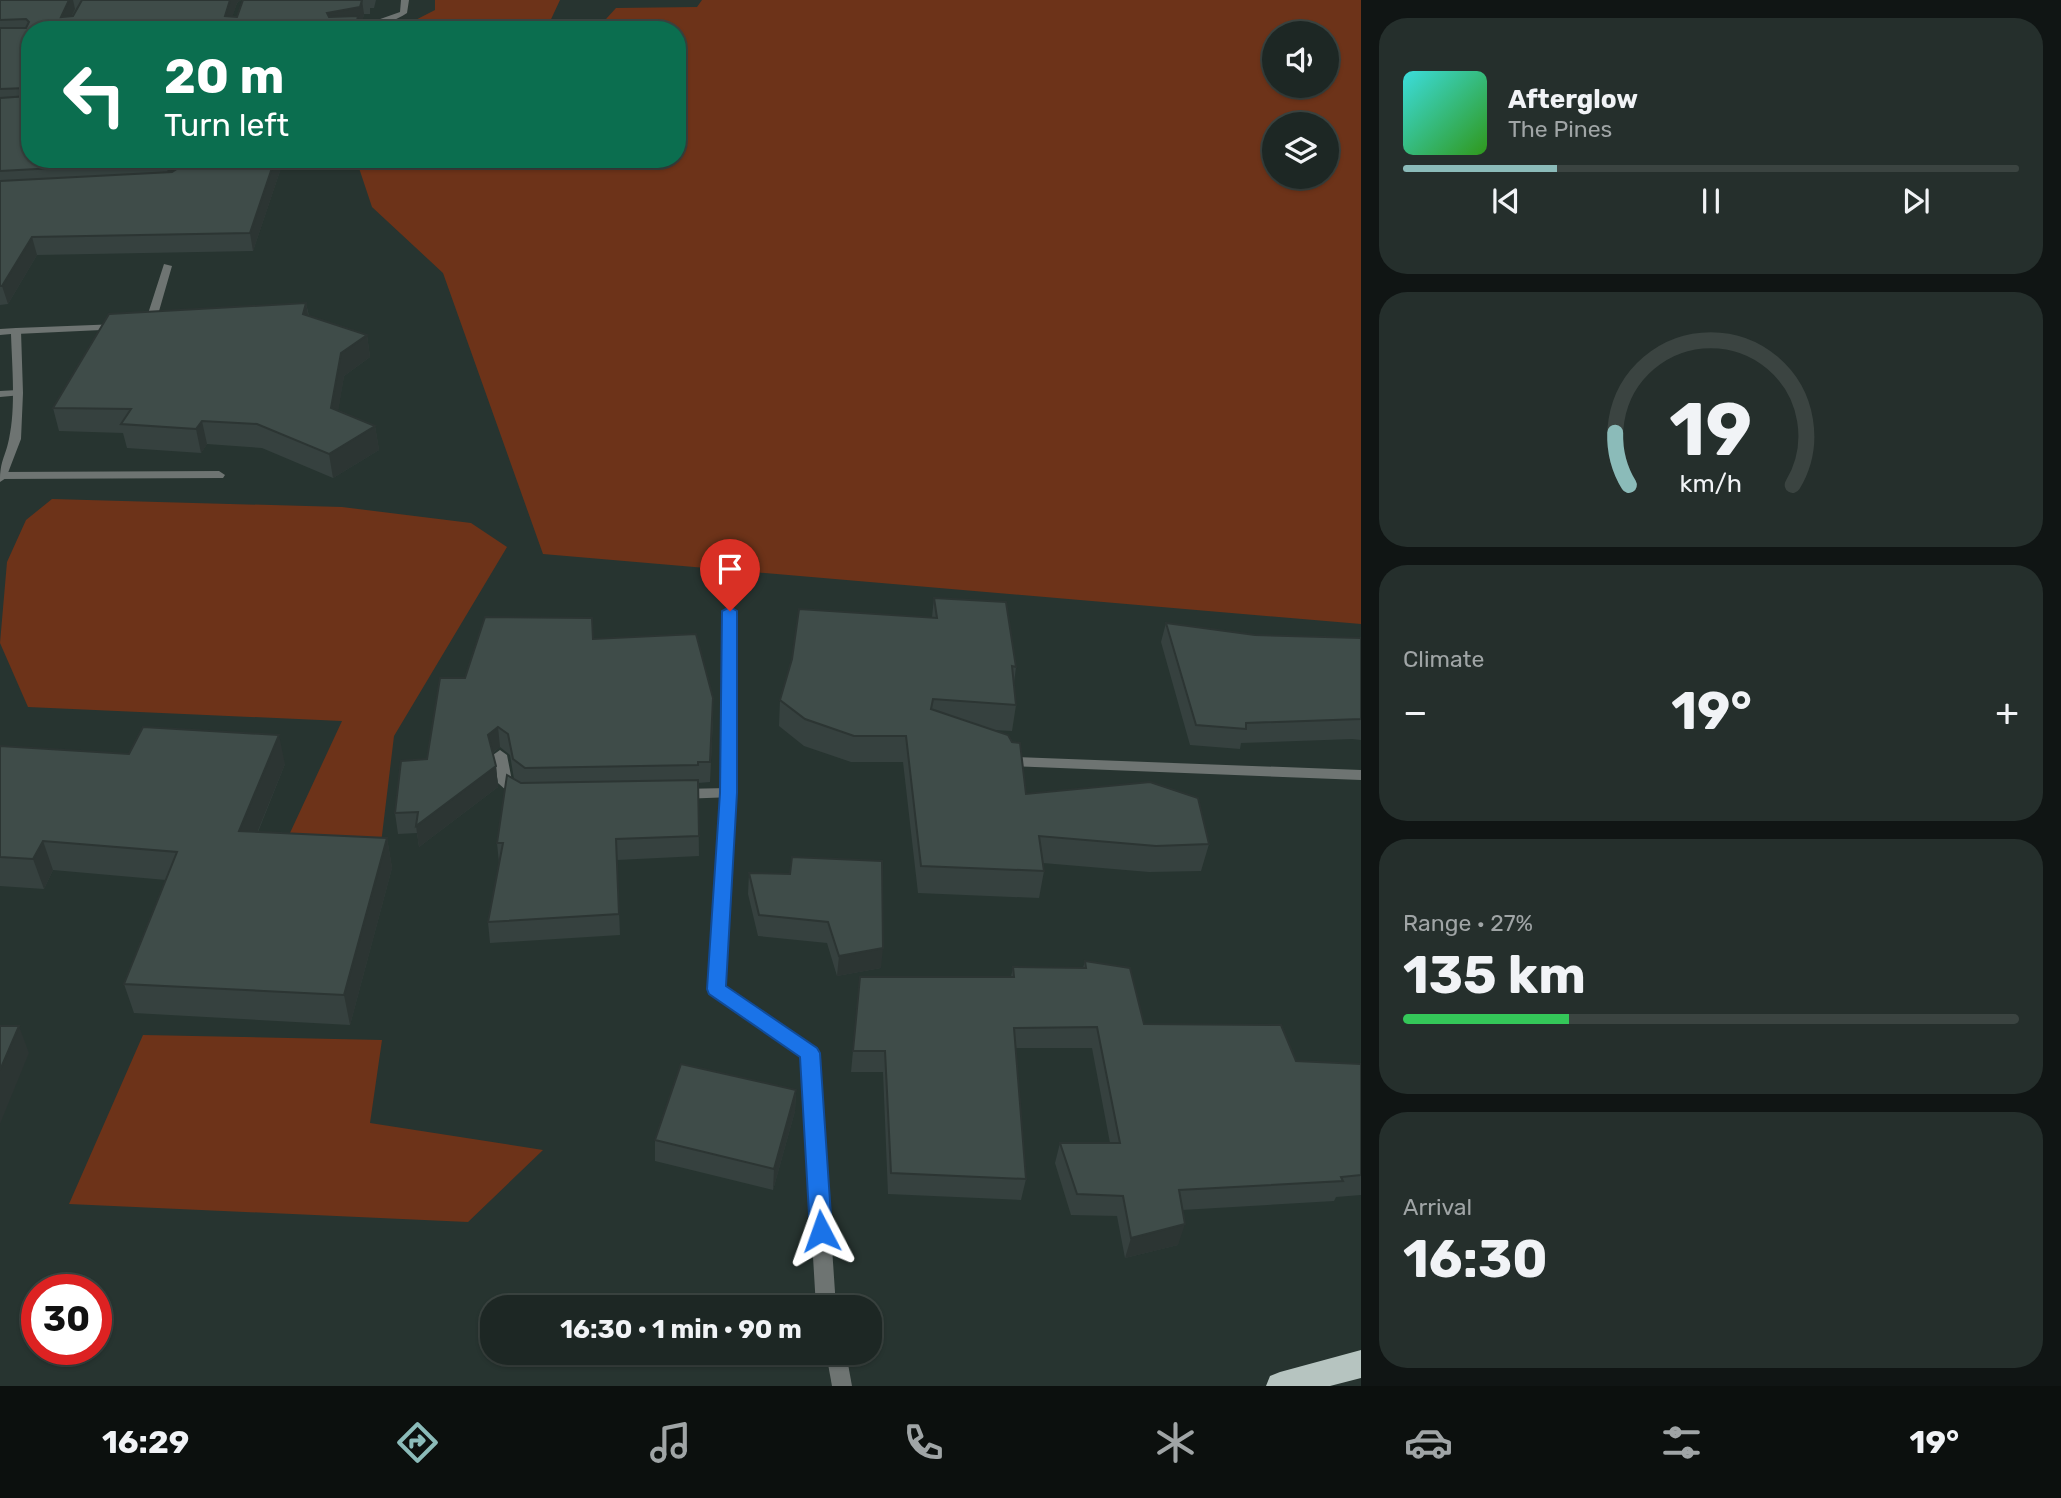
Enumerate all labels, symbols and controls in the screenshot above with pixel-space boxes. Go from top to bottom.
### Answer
map controls [1262,21,1339,189]
button: sound [1262,21,1339,98]
text: 20 m [164,47,285,105]
icon: left [49,49,140,140]
text: Afterglow [1508,84,1638,115]
text: Turn left [164,106,289,144]
button: layers [1262,112,1339,189]
text: The Pines [1508,115,1612,143]
icon: previous [1487,182,1525,220]
icon: pause [1692,182,1730,220]
icon: next [1897,182,1935,220]
text: 19 [1670,388,1752,474]
text: km/h [1680,469,1742,498]
pin [700,539,760,611]
icon: arrive [711,550,749,588]
text: Climate [1403,645,1484,673]
text: 19° [1671,680,1752,742]
text: − [1403,689,1428,735]
text: + [1995,689,2019,735]
text: Range · 27% [1403,909,1533,937]
text: 135 km [1403,944,1586,1006]
text: Arrival [1403,1193,1472,1221]
position arrow [784,1194,858,1268]
text: 16:30 [1403,1228,1548,1290]
speed limit sign: 30 [21,1274,112,1365]
text: 16:30 · 1 min · 90 m [560,1314,802,1345]
icon: directions [393,1418,442,1467]
icon: music [646,1418,695,1467]
icon: phone [899,1418,948,1467]
icon: climate [1151,1418,1200,1467]
icon: car [1404,1418,1453,1467]
icon: filters [1657,1418,1706,1467]
text: 16:29 [102,1423,189,1461]
text: 19° [1910,1423,1959,1461]

